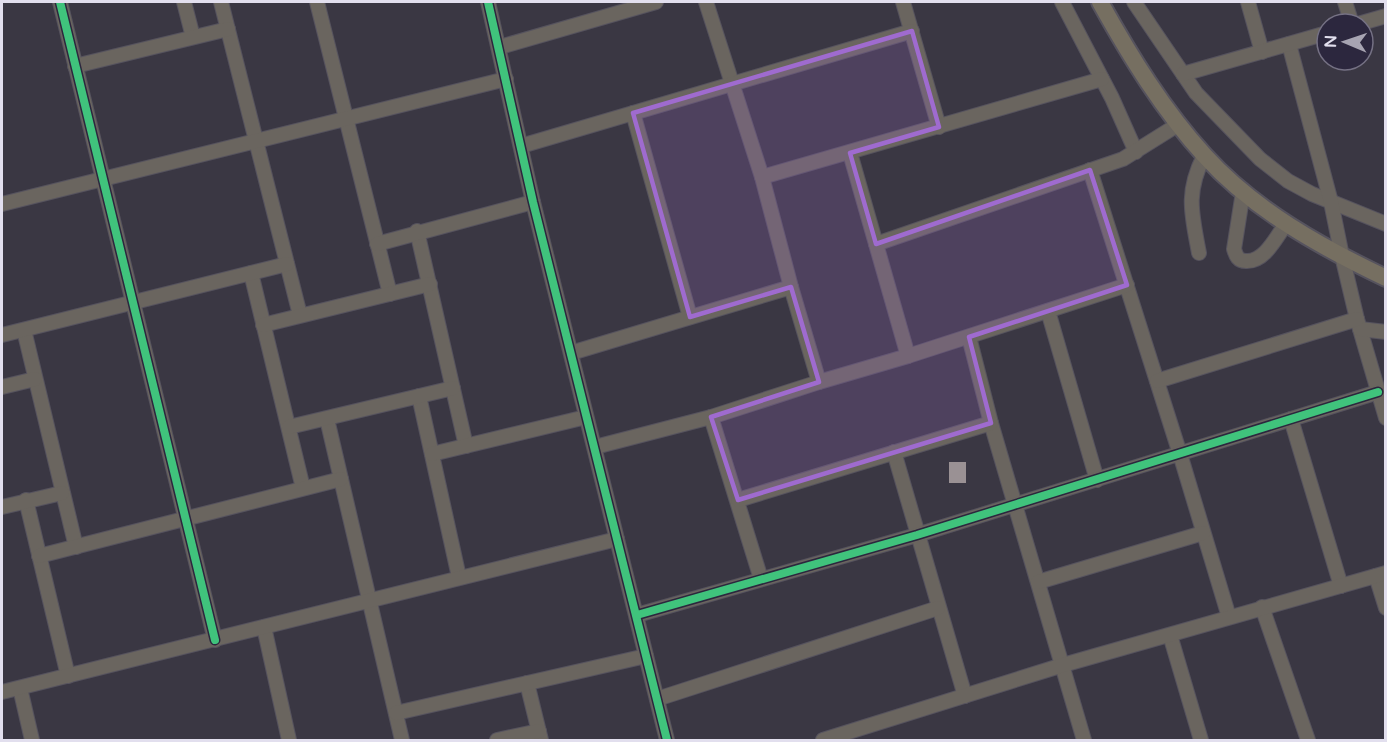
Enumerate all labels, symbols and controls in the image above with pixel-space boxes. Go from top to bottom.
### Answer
north arrow [1315,12,1375,72]
text: N [1321,35,1341,48]

